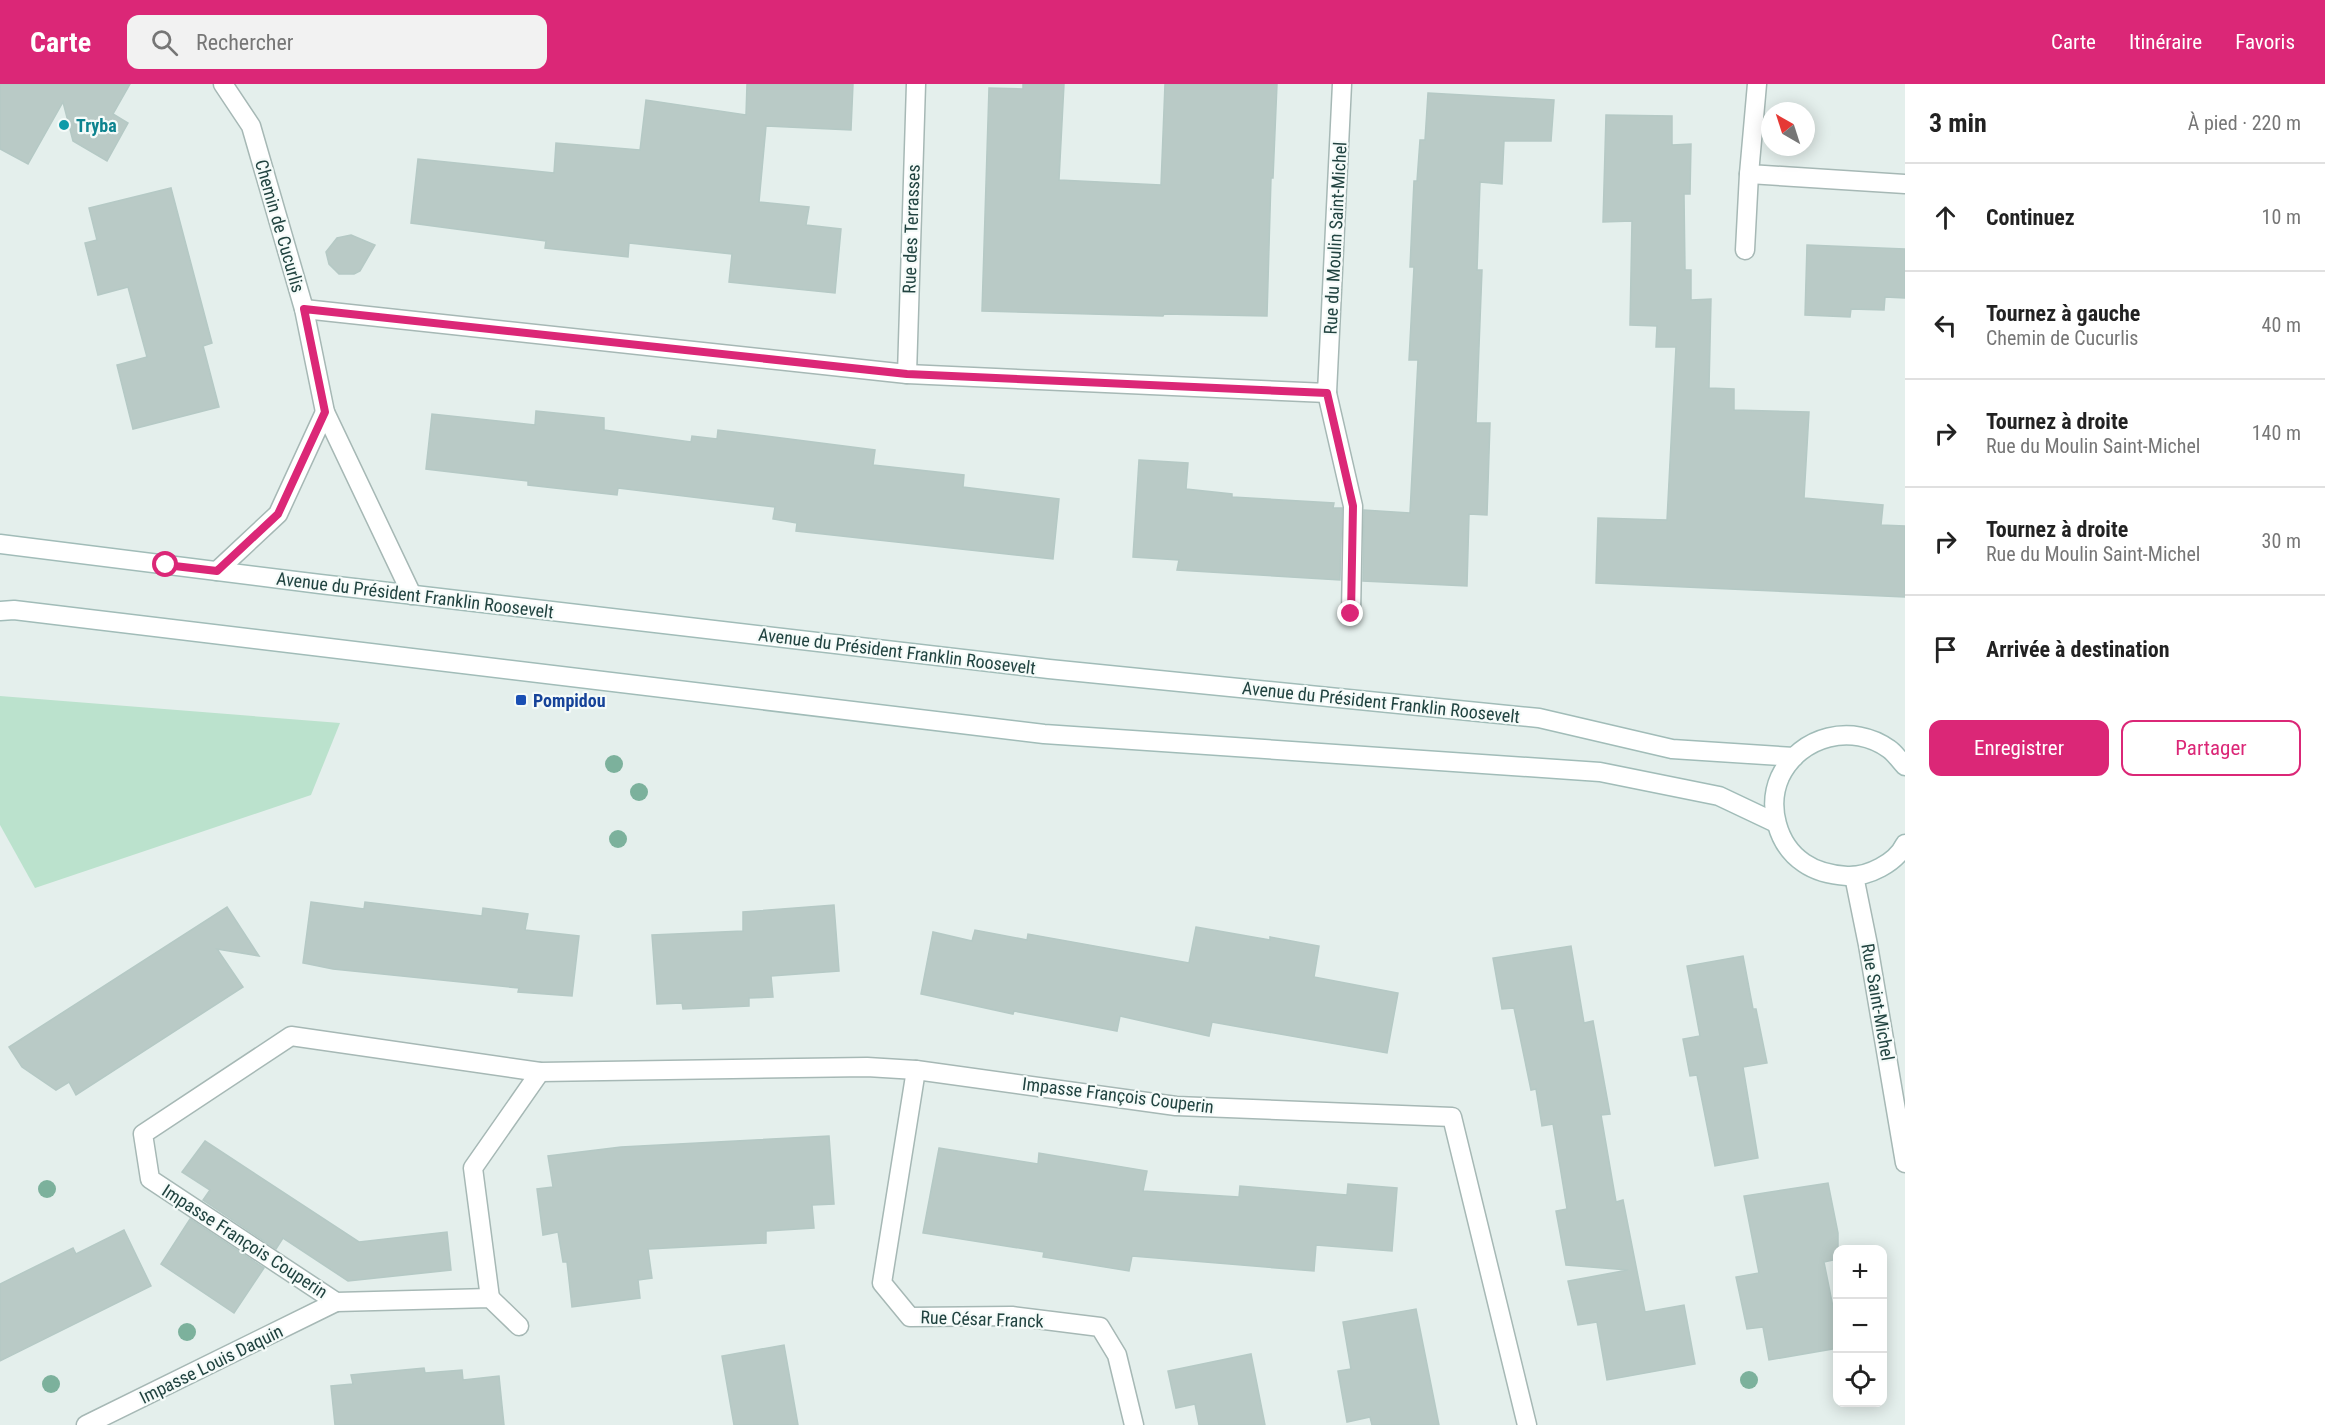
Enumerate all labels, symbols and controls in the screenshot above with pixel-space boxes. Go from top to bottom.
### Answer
search box [127,15,547,69]
text: Carte [30,26,91,59]
icon: search [148,26,181,59]
text: Rechercher [196,30,293,55]
text: Carte [2051,30,2096,54]
text: Itinéraire [2129,30,2202,54]
text: Favoris [2235,30,2295,54]
north arrow [1761,102,1815,156]
text: 3 min [1929,108,1987,138]
text: À pied · 220 m [2188,111,2301,135]
place label: Tryba [76,115,117,136]
marker: Tryba [57,118,71,132]
street label: Rue du Moulin Saint-Michel [1319,141,1351,335]
street label: Chemin de Cucurlis [251,157,309,295]
street label: Rue des Terrasses [898,164,924,294]
icon: ahead [1929,201,1962,234]
text: Continuez [1986,205,2075,230]
text: 10 m [2262,205,2301,229]
text: Tournez à gauche [1986,301,2140,326]
icon: left [1929,309,1962,342]
text: 40 m [2262,313,2301,337]
text: Chemin de Cucurlis [1986,326,2139,350]
text: Tournez à droite [1986,409,2128,434]
icon: right [1929,417,1962,450]
text: 140 m [2252,421,2301,445]
text: Rue du Moulin Saint-Michel [1986,434,2200,458]
text: Tournez à droite [1986,517,2128,542]
icon: right [1929,525,1962,558]
text: 30 m [2262,529,2301,553]
text: Rue du Moulin Saint-Michel [1986,542,2200,566]
route start [152,551,178,577]
street label: Avenue du Président Franklin Roosevelt [275,568,555,622]
route end [1337,600,1363,626]
street label: Avenue du Président Franklin Roosevelt [757,624,1037,678]
icon: arrive [1929,633,1962,666]
text: Arrivée à destination [1986,637,2170,662]
street label: Avenue du Président Franklin Roosevelt [1241,677,1521,727]
place label: Pompidou [533,690,606,711]
marker: Pompidou [514,693,528,707]
button: Enregistrer [1929,720,2109,776]
button: Partager [2121,720,2301,776]
street label: Rue Saint-Michel [1857,942,1899,1062]
street label: Impasse François Couperin [1021,1073,1215,1117]
street label: Impasse François Couperin [158,1180,332,1302]
map controls [1833,1245,1887,1407]
button: + [1833,1245,1887,1299]
button: − [1833,1299,1887,1353]
street label: Rue César Franck [920,1306,1044,1332]
street label: Impasse Louis Daquin [136,1320,286,1408]
button: locate [1833,1353,1887,1407]

